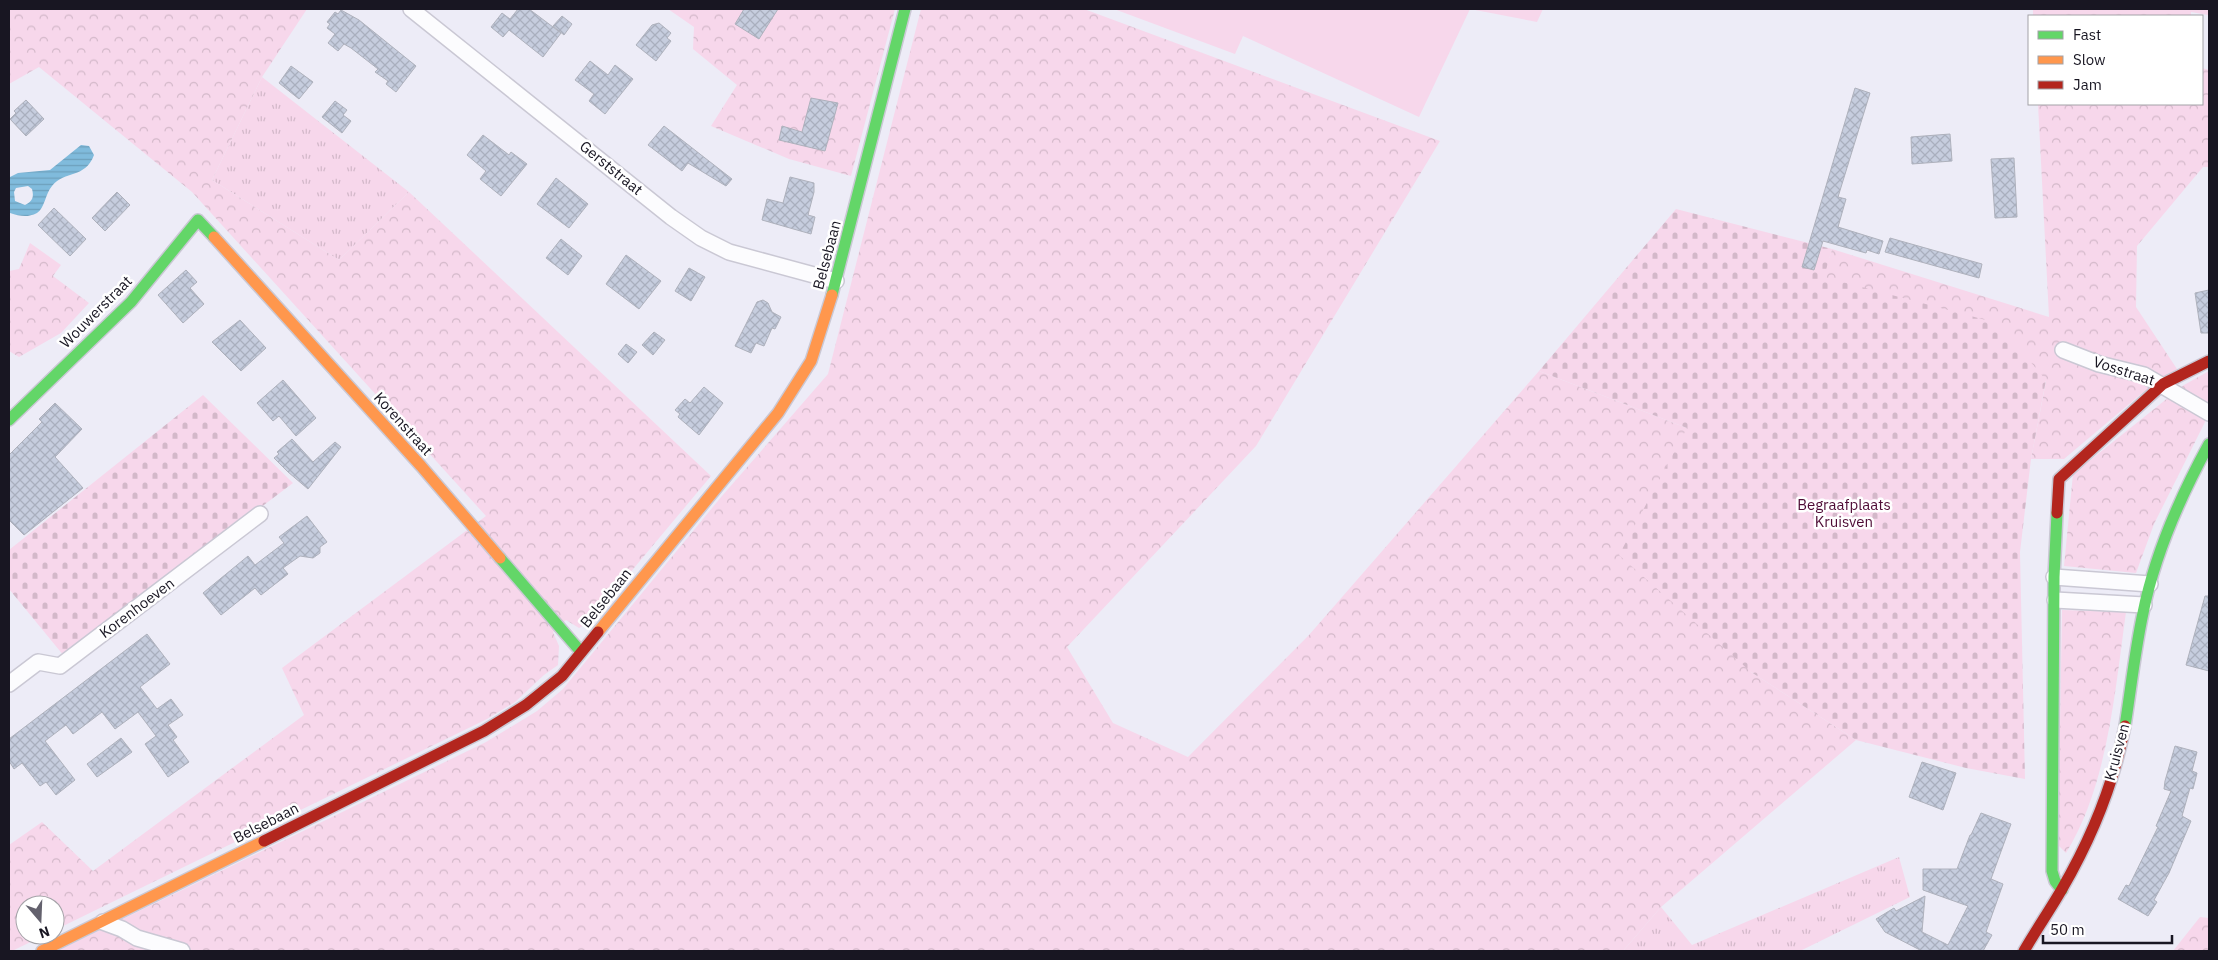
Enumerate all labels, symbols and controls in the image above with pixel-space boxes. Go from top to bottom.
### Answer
legend [2028,15,2203,105]
text: Fast [2073,25,2101,44]
text: Slow [2073,50,2106,69]
text: Jam [2073,75,2102,94]
street label: Gerststraat [576,136,647,199]
street label: Belsebaan [808,218,845,292]
street label: Wouwerstraat [56,272,136,352]
street label: Vosstraat [2091,352,2157,389]
street label: Korenstraat [370,388,437,459]
park label: Begraafplaats Kruisven [1797,495,1891,531]
street label: Belsebaan [576,564,635,631]
street label: Korenhoeven [96,573,178,642]
street label: Kruisven [2100,721,2133,782]
street label: Belsebaan [230,798,302,847]
north arrow [15,895,65,945]
scale bar [2043,912,2172,944]
text: 50 m [2050,920,2085,939]
text: N [37,922,52,942]

